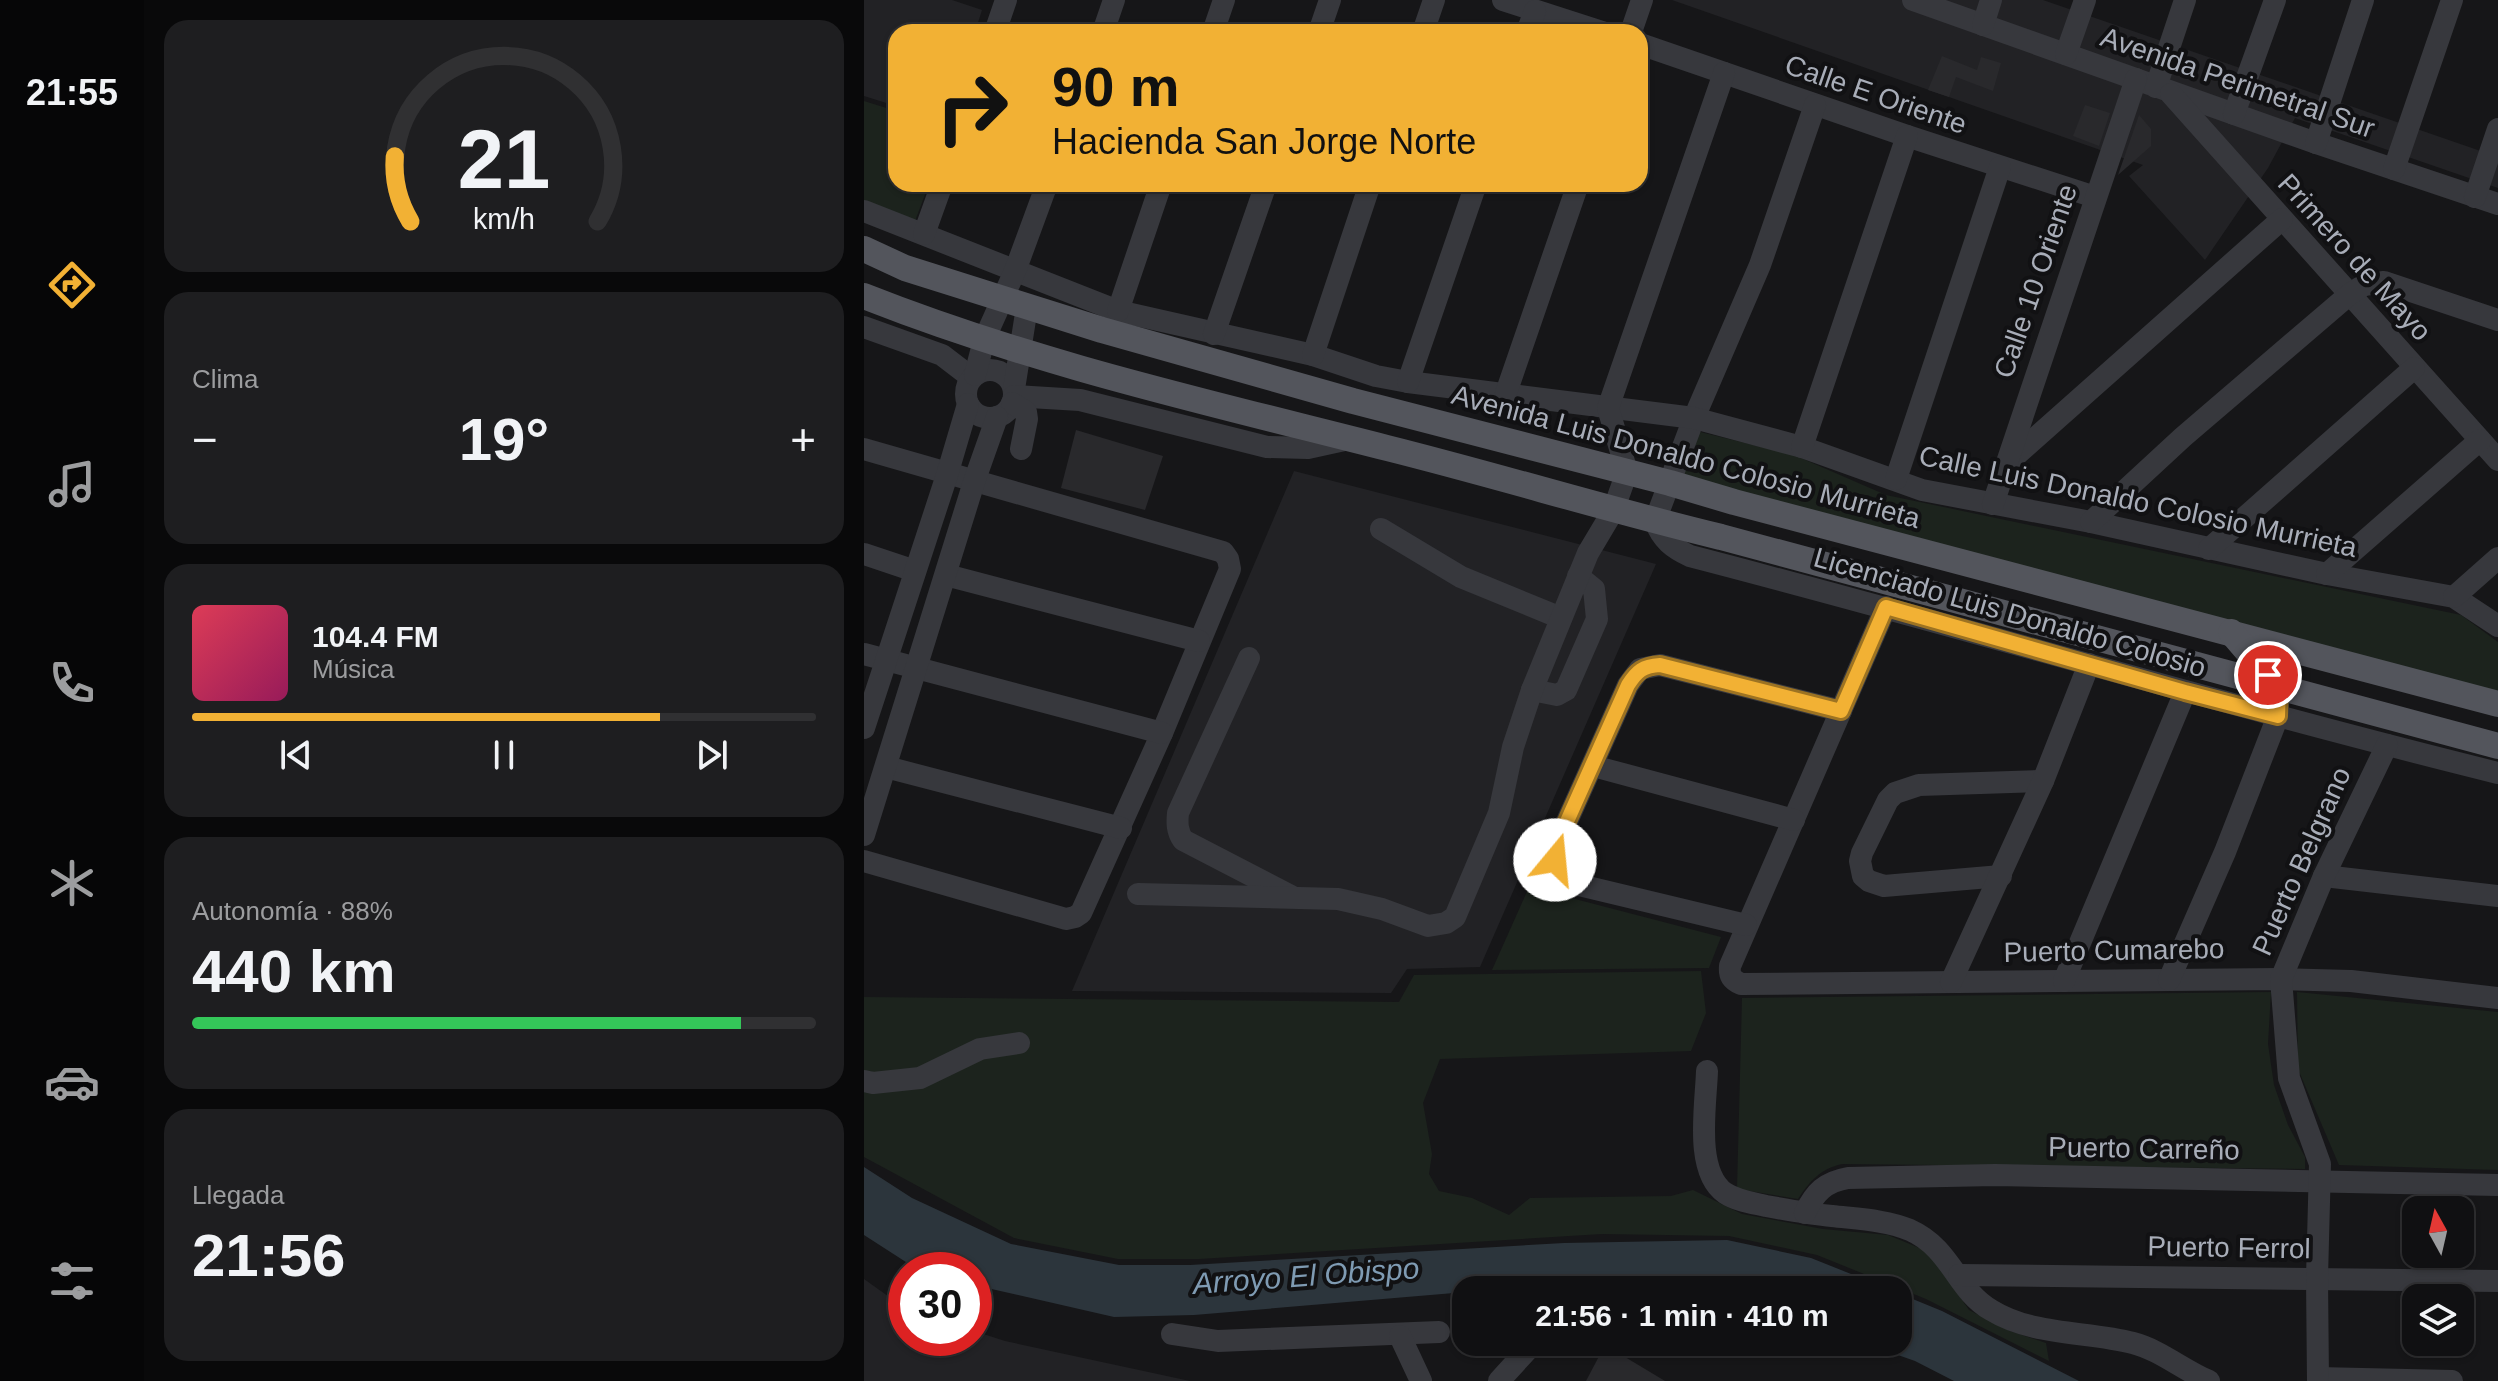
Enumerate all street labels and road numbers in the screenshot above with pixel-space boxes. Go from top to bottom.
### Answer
street label: Avenida Perimetral Sur [2097,21,2379,144]
street label: Calle E Oriente [1781,49,1971,140]
street label: Primero de Mayo [2272,168,2437,347]
street label: Calle 10 Oriente [1988,180,2083,382]
street label: Avenida Luis Donaldo Colosio Murrieta [1448,379,1924,534]
street label: Calle Luis Donaldo Colosio Murrieta [1916,440,2360,563]
street label: Licenciado Luis Donaldo Colosio [1810,542,2209,683]
street label: Puerto Belgrano [2246,762,2357,960]
street label: Puerto Cumarebo [2003,933,2225,968]
street label: Puerto Carreño [2048,1131,2240,1166]
street label: Puerto Ferrol [2147,1231,2311,1264]

